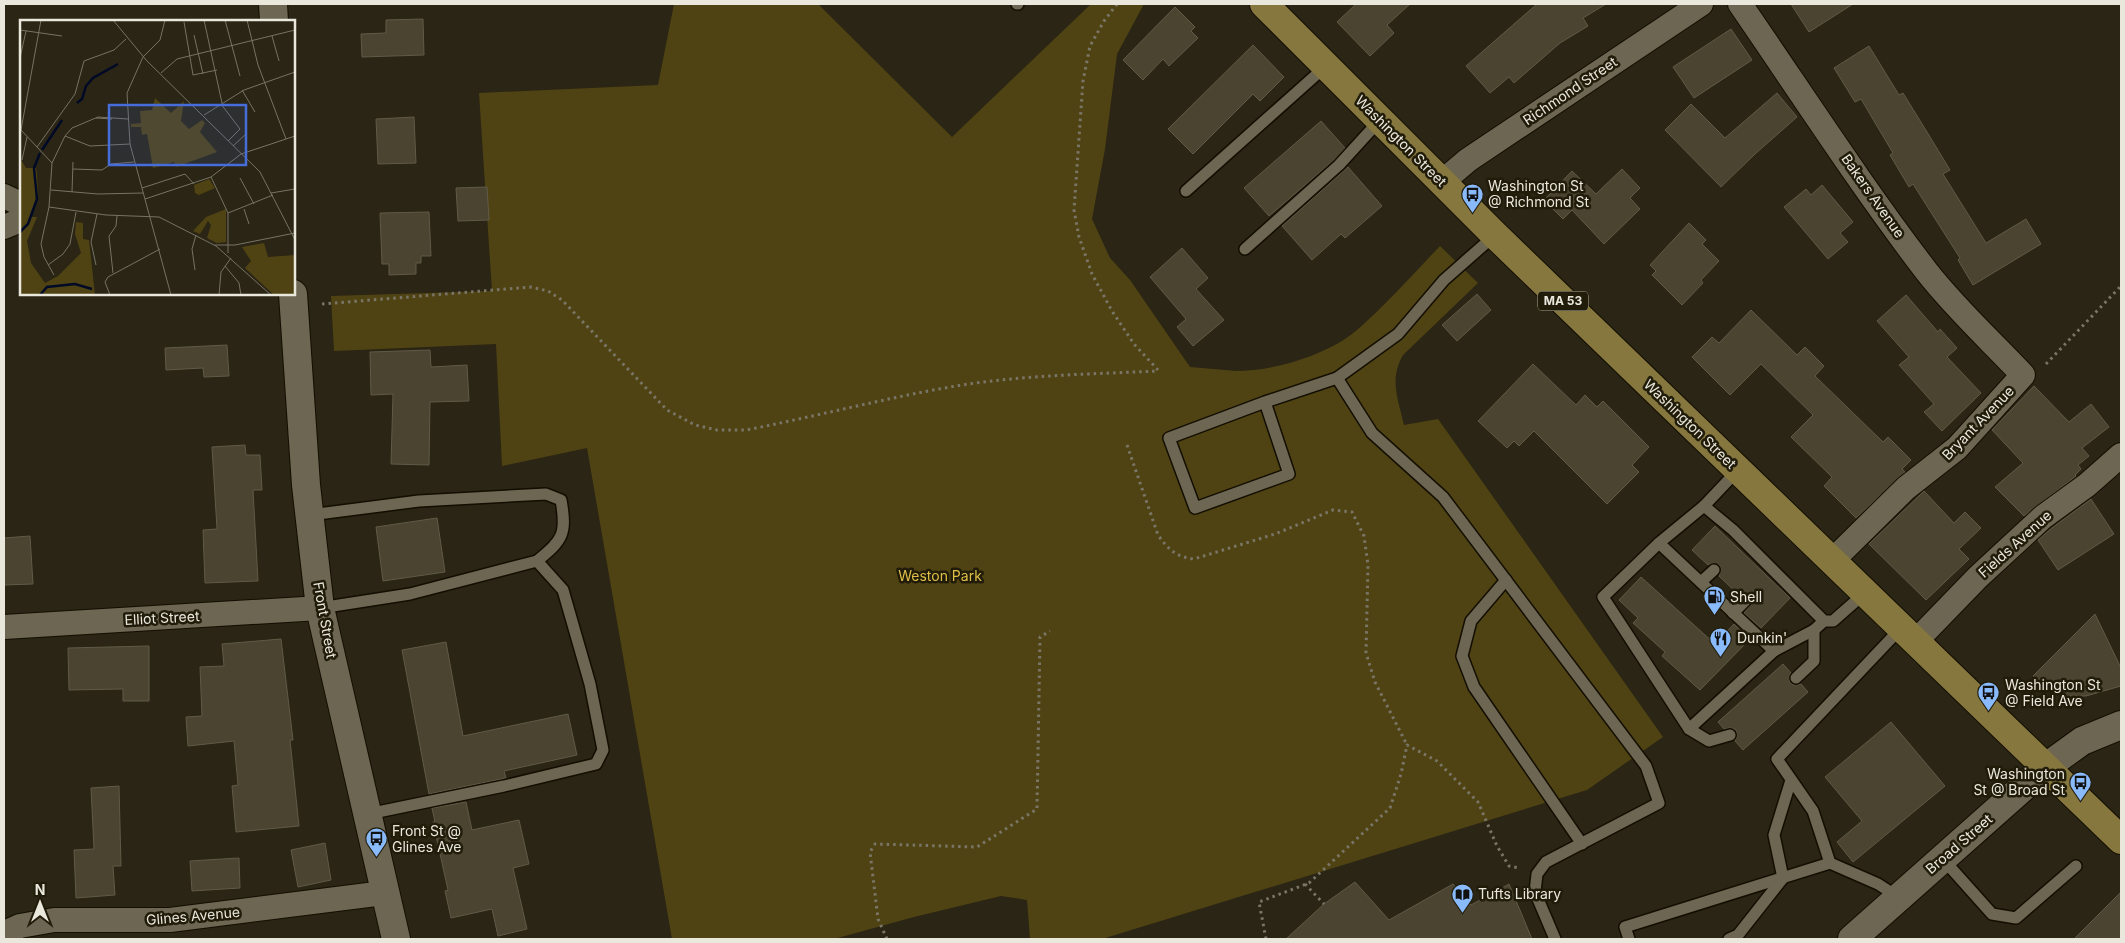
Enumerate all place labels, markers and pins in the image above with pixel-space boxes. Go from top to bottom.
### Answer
place label: Washington St @ Richmond St [1488,177,1590,210]
bus stop icon: Washington St @ Richmond St [1460,182,1484,213]
fuel station icon: Shell [1702,585,1726,616]
place label: Shell [1730,588,1762,605]
restaurant icon: Dunkin' [1709,626,1733,657]
place label: Dunkin' [1737,629,1787,646]
place label: Washington St @ Field Ave [2005,676,2101,709]
bus stop icon: Washington St @ Field Ave [1977,681,2001,712]
place label: Washington St @ Broad St [1973,765,2065,798]
bus stop icon: Washington St @ Broad St [2069,770,2093,801]
place label: Front St @ Glines Ave [392,822,461,855]
bus stop icon: Front St @ Glines Ave [364,827,388,858]
library icon: Tufts Library [1450,882,1474,913]
place label: Tufts Library [1478,885,1561,902]

